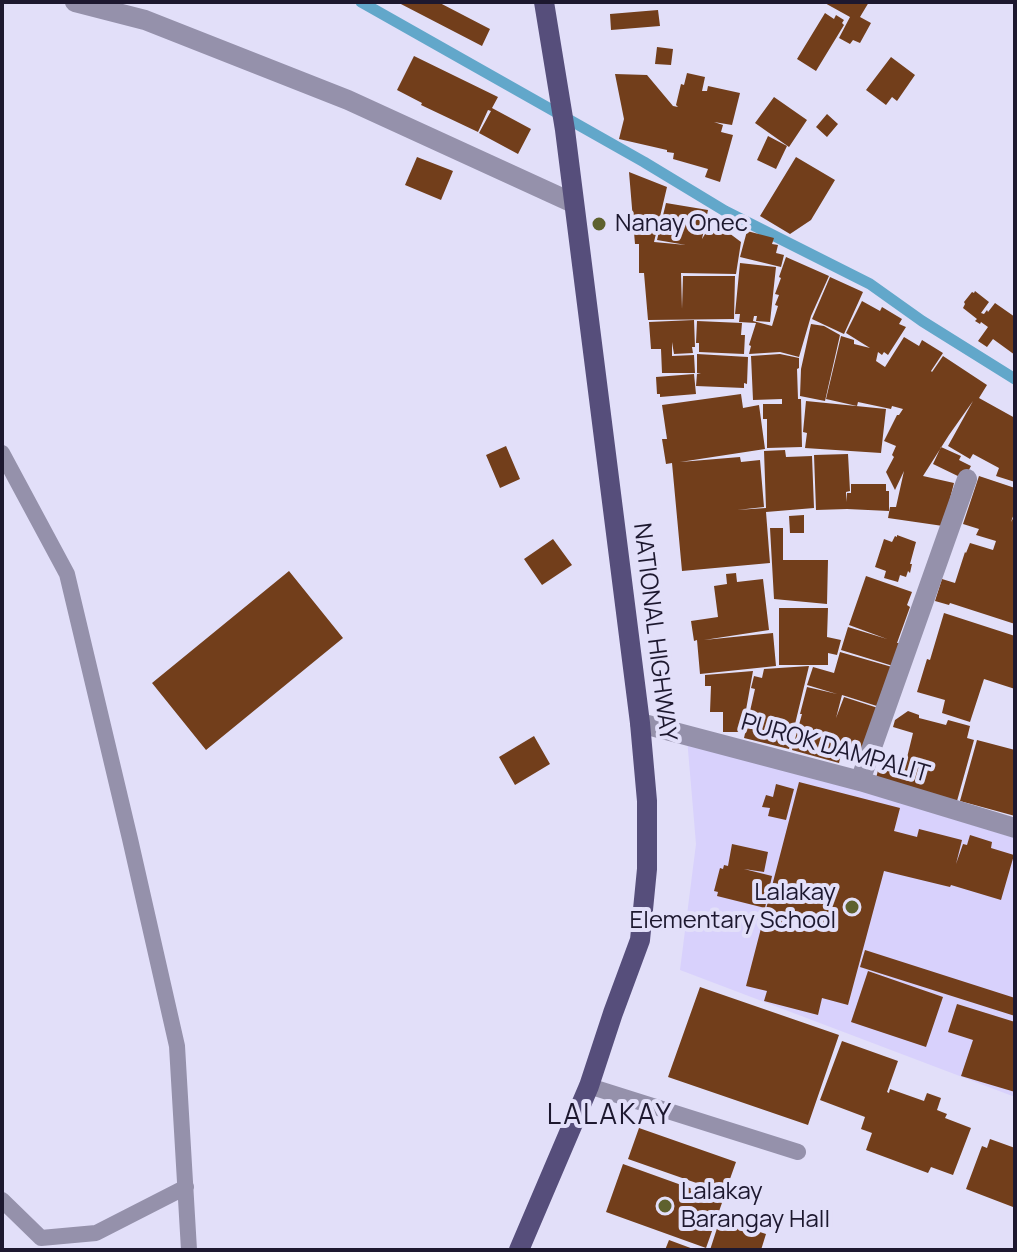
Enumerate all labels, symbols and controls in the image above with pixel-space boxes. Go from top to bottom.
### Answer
place label: Nanay Onec [615,210,748,238]
marker: Nanay Onec [590,215,608,233]
street label: NATIONAL HIGHWAY [626,521,682,743]
street label: PUROK DAMPALIT [738,708,932,790]
place label: Lalakay Elementary School [630,879,836,935]
marker: Lalakay Elementary School [843,898,861,916]
district label: LALAKAY [547,1099,673,1133]
place label: Lalakay Barangay Hall [681,1178,830,1234]
marker: Lalakay Barangay Hall [656,1197,674,1215]

